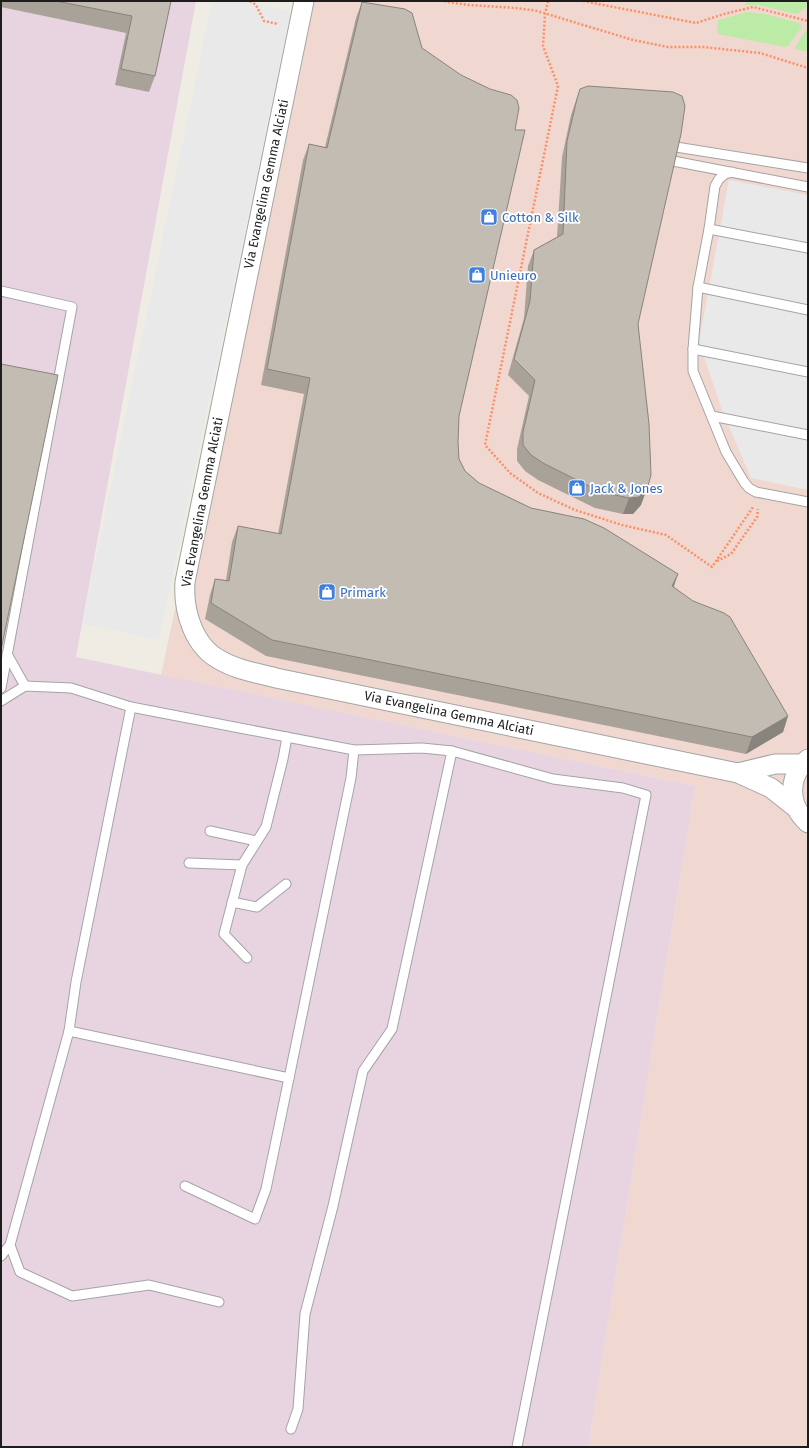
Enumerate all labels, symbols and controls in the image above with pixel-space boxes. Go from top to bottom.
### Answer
street label: Via Evangelina Gemma Alciati [241,98,291,270]
shop icon: Cotton & Silk [479,207,499,227]
place label: Cotton & Silk [502,210,579,225]
shop icon: Unieuro [467,265,487,285]
place label: Unieuro [490,268,537,283]
street label: Via Evangelina Gemma Alciati [178,416,226,588]
shop icon: Jack & Jones [567,478,587,498]
place label: Jack & Jones [590,481,663,496]
shop icon: Primark [317,582,337,602]
place label: Primark [340,585,386,600]
street label: Via Evangelina Gemma Alciati [363,688,535,738]

